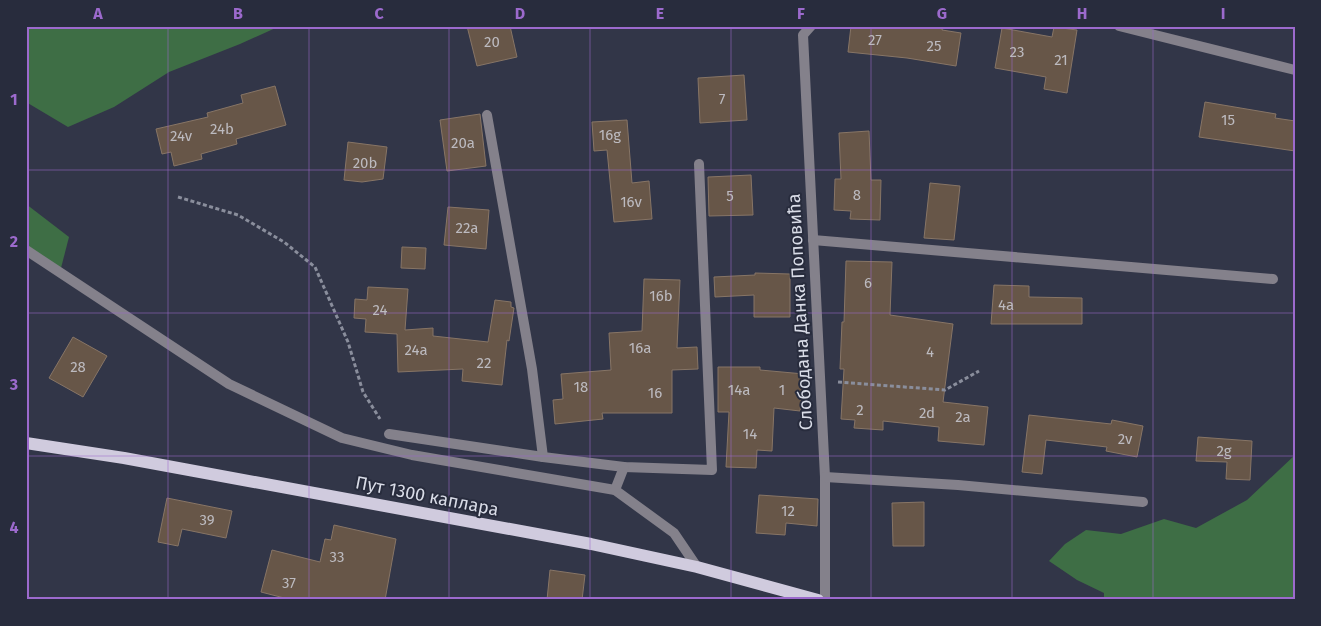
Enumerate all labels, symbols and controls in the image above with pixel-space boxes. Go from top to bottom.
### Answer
text: A [92,4,103,23]
text: B [233,4,243,23]
text: C [374,4,384,23]
text: D [515,4,525,23]
text: E [656,4,664,23]
text: F [797,4,805,23]
text: G [937,4,947,23]
text: H [1077,4,1087,23]
text: I [1221,4,1225,23]
house number: 27 [868,31,882,49]
house number: 20 [484,33,500,51]
house number: 25 [927,37,941,55]
house number: 23 [1010,43,1024,61]
house number: 21 [1054,51,1068,69]
text: 1 [10,90,18,109]
house number: 7 [719,90,726,108]
house number: 15 [1221,111,1235,129]
house number: 24b [210,120,234,138]
house number: 16g [599,126,621,144]
house number: 24v [170,127,193,145]
house number: 20a [451,134,475,152]
house number: 20b [353,154,377,172]
house number: 8 [853,186,861,204]
house number: 5 [726,187,734,205]
house number: 16v [620,193,642,211]
street label: Слободана Данка Поповића [783,193,817,431]
house number: 22a [456,219,478,237]
text: 2 [10,232,18,251]
house number: 6 [864,274,872,292]
house number: 16b [649,287,673,305]
house number: 4a [998,296,1014,314]
house number: 24 [372,301,388,319]
house number: 16a [629,339,651,357]
house number: 24a [404,341,428,359]
house number: 4 [926,343,934,361]
house number: 22 [477,354,491,372]
house number: 28 [70,358,86,376]
text: 3 [9,375,18,394]
house number: 18 [574,378,588,396]
house number: 14a [728,381,750,399]
house number: 1 [779,381,785,399]
house number: 16 [648,384,662,402]
house number: 2 [856,401,864,419]
house number: 2d [919,404,935,422]
house number: 2a [955,408,971,426]
house number: 14 [743,425,757,443]
house number: 2v [1118,430,1133,448]
house number: 2g [1217,442,1232,460]
street label: Пут 1300 каплара [353,471,501,521]
house number: 12 [781,502,795,520]
house number: 39 [199,511,215,529]
text: 4 [9,518,19,537]
house number: 33 [330,548,344,566]
house number: 37 [282,574,296,592]

